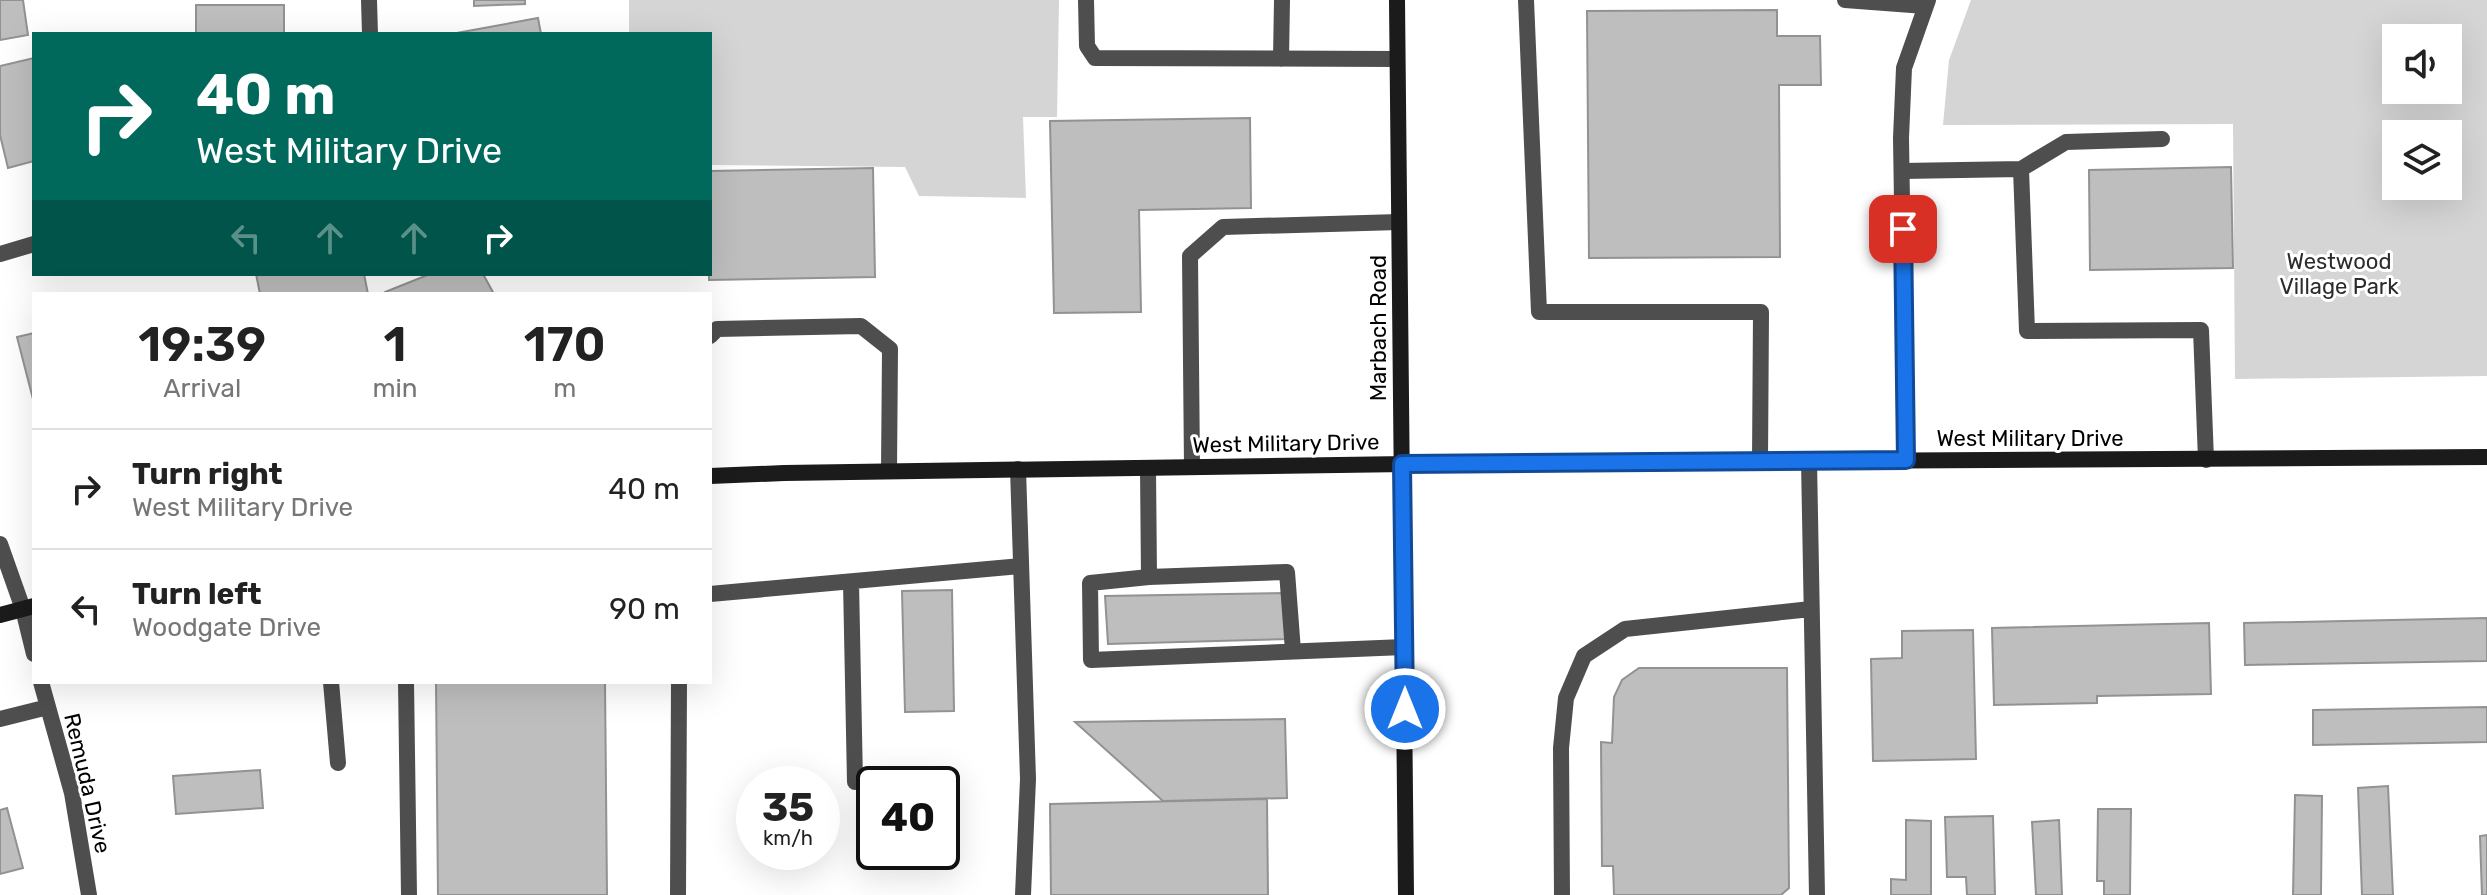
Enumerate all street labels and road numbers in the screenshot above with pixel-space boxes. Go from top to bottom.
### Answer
street label: Marbach Road [1365,255,1392,401]
street label: West Military Drive [1936,425,2124,452]
street label: West Military Drive [1192,428,1380,459]
street label: Remuda Drive [58,710,117,856]

